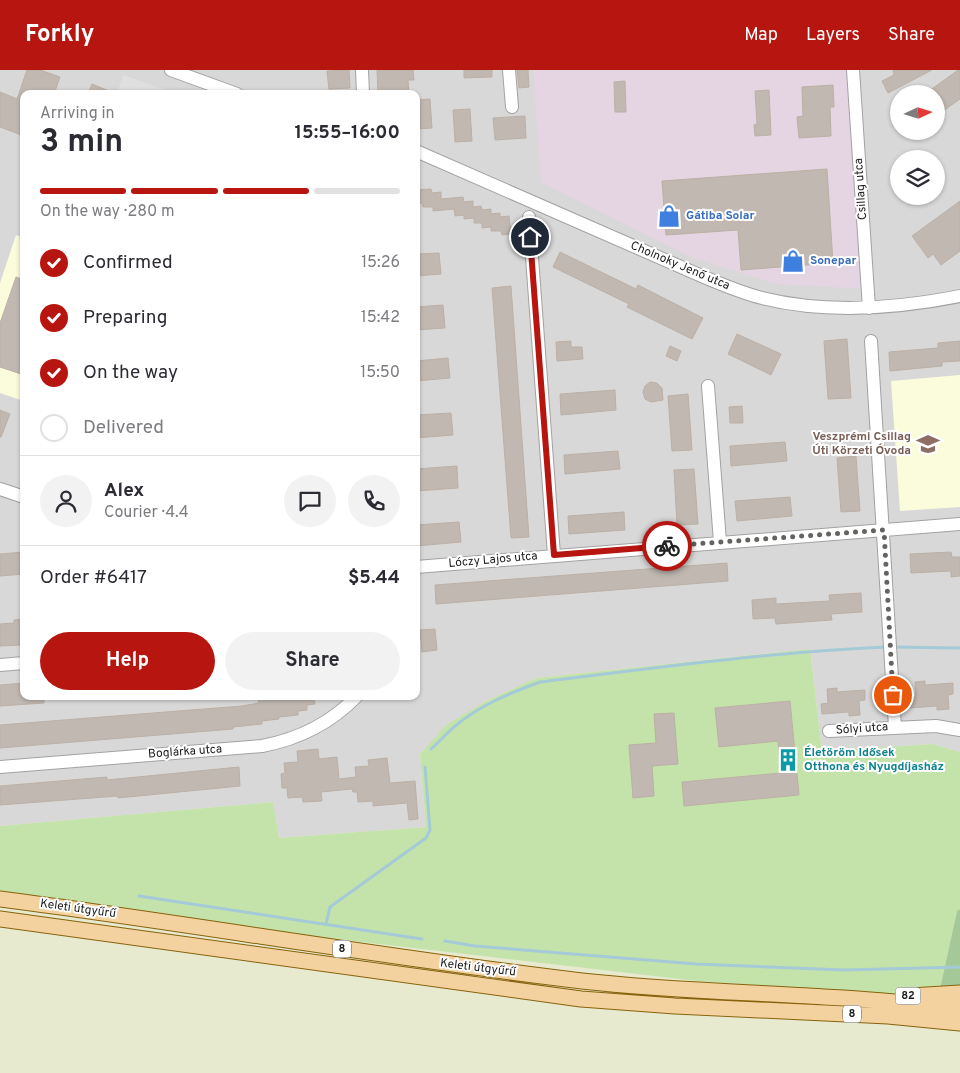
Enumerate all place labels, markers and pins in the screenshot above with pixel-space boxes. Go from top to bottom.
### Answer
shop icon: Gátiba Solar [656,203,682,229]
place label: Gátiba Solar [686,208,755,224]
pin [509,216,551,258]
shop icon: Sonepar [780,248,806,274]
place label: Sonepar [810,253,856,269]
place label: Veszprémi Csillag Úti Körzeti Óvoda [812,429,911,459]
school or university icon: Veszprémi Csillag Úti Körzeti Óvoda [915,431,941,457]
pin [872,674,914,716]
place label: Életöröm Idősek Otthona és Nyugdíjasház [804,745,944,775]
building icon: Életöröm Idősek Otthona és Nyugdíjasház [775,747,801,773]

